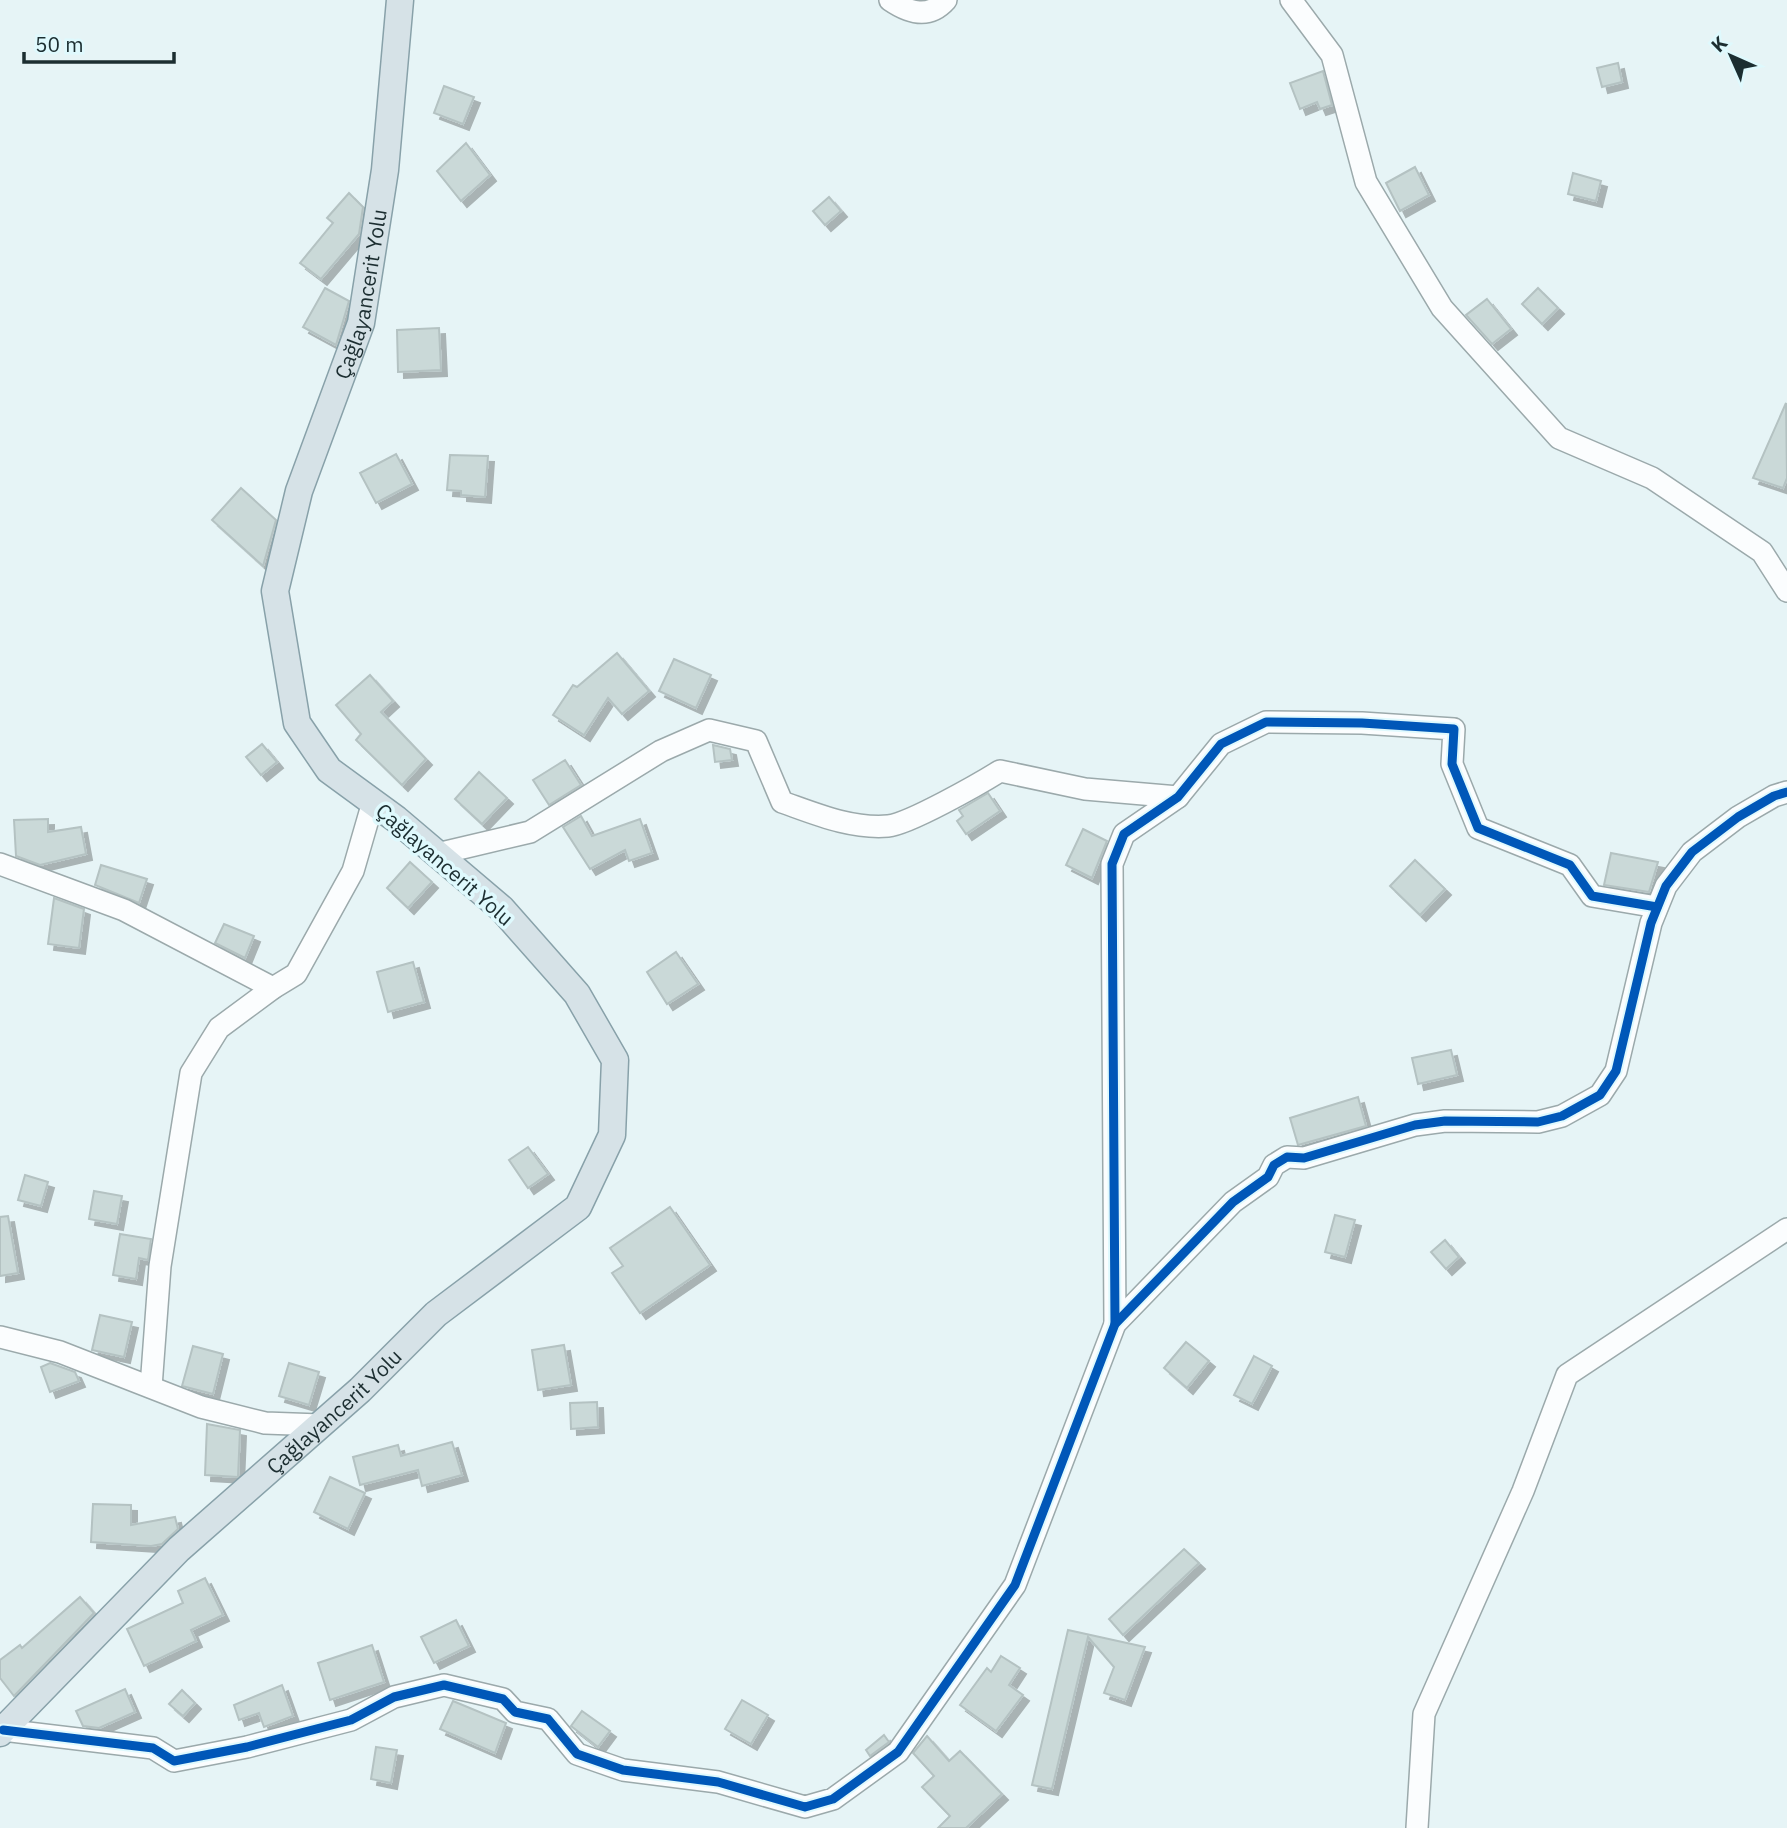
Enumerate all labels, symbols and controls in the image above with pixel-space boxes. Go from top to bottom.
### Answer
scale bar [24,21,175,65]
north arrow [1696,21,1766,91]
text: 50 m [35,30,84,58]
text: K [1706,31,1732,57]
street label: Çağlayancerit Yolu [328,207,393,383]
street label: Çağlayancerit Yolu [370,796,520,932]
street label: Çağlayancerit Yolu [260,1342,408,1480]

